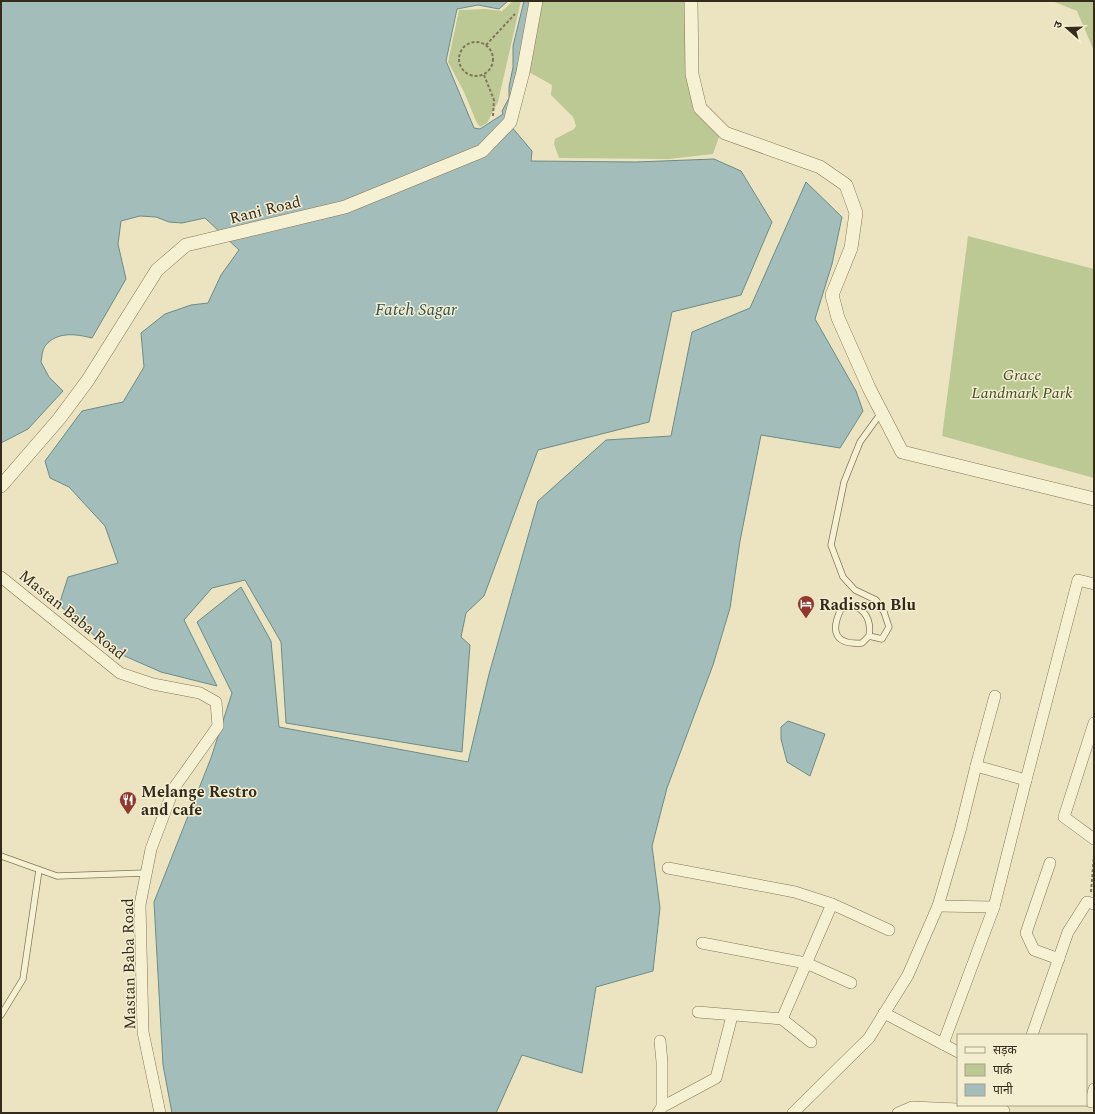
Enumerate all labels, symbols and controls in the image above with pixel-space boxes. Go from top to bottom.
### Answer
north arrow [1047,8,1087,48]
text: उ [1049,18,1067,31]
street label: Rani Road [227,190,304,230]
water label: Fateh Sagar [375,297,457,323]
park label: Grace Landmark Park [971,363,1073,405]
street label: Mastan Baba Road [14,564,131,666]
place label: Radisson Blu [819,593,917,617]
hotel icon: Radisson Blu [796,594,816,619]
place label: Melange Restro and cafe [141,780,257,822]
restaurant icon: Melange Restro and cafe [118,790,138,815]
street label: Mastan Baba Road [116,898,142,1030]
legend [957,1034,1087,1106]
text: सड़क [993,1041,1018,1060]
text: पार्क [993,1061,1013,1080]
text: पानी [993,1081,1014,1100]

